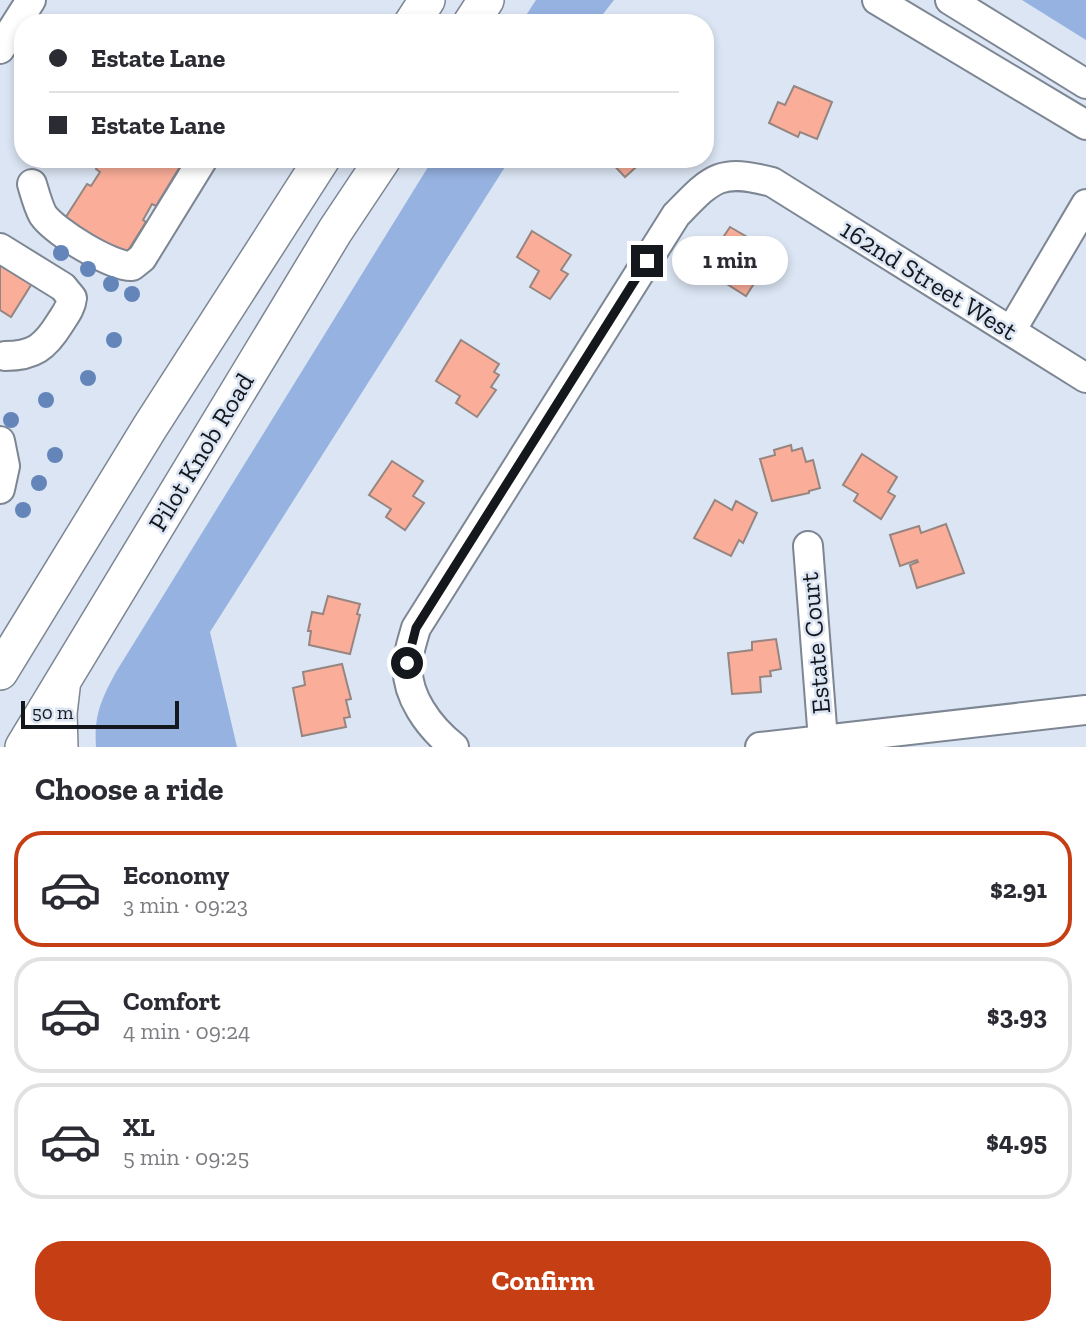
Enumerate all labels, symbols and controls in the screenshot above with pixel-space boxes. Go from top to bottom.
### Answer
text: Estate Lane [91,42,225,74]
text: Estate Lane [91,109,225,141]
street label: 162nd Street West [835,213,1024,347]
callout: 1 min [672,236,787,286]
route end [631,245,663,277]
text: 1 min [703,246,757,274]
street label: Pilot Knob Road [141,367,261,537]
street label: Estate Court [793,571,837,715]
route start [391,647,423,679]
scale bar [21,698,178,730]
text: 50 m [32,701,73,724]
text: Choose a ride [35,770,223,808]
icon: car [39,858,102,921]
text: Economy [123,859,229,891]
text: $2.91 [990,873,1047,905]
text: 3 min · 09:23 [123,891,248,919]
icon: car [39,984,102,1047]
text: Comfort [123,985,220,1017]
text: $3.93 [987,999,1047,1031]
text: 4 min · 09:24 [123,1017,250,1045]
icon: car [39,1110,102,1173]
text: XL [123,1111,155,1143]
text: $4.95 [986,1125,1047,1157]
text: 5 min · 09:25 [123,1143,249,1171]
button: Confirm [35,1241,1051,1321]

